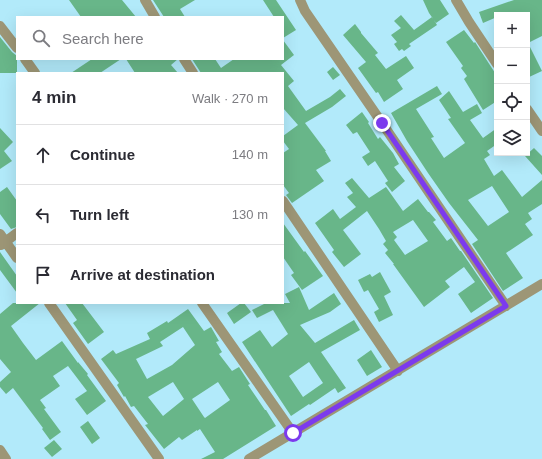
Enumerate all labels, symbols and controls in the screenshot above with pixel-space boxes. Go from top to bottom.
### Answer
map controls [494,12,530,156]
button: + [494,12,530,48]
search box [16,16,284,60]
icon: search [30,27,52,49]
text: Search here [62,30,144,47]
button: − [494,48,530,84]
button: locate [494,84,530,120]
text: 4 min [32,88,76,107]
text: Walk · 270 m [192,91,268,106]
route end [373,114,391,132]
button: layers [494,120,530,156]
icon: ahead [32,144,54,166]
text: Continue [70,146,135,163]
text: 140 m [232,147,268,162]
icon: left [32,204,54,226]
text: Turn left [70,206,129,223]
text: 130 m [232,207,268,222]
icon: arrive [32,264,54,286]
text: Arrive at destination [70,266,215,283]
route start [284,424,302,442]

